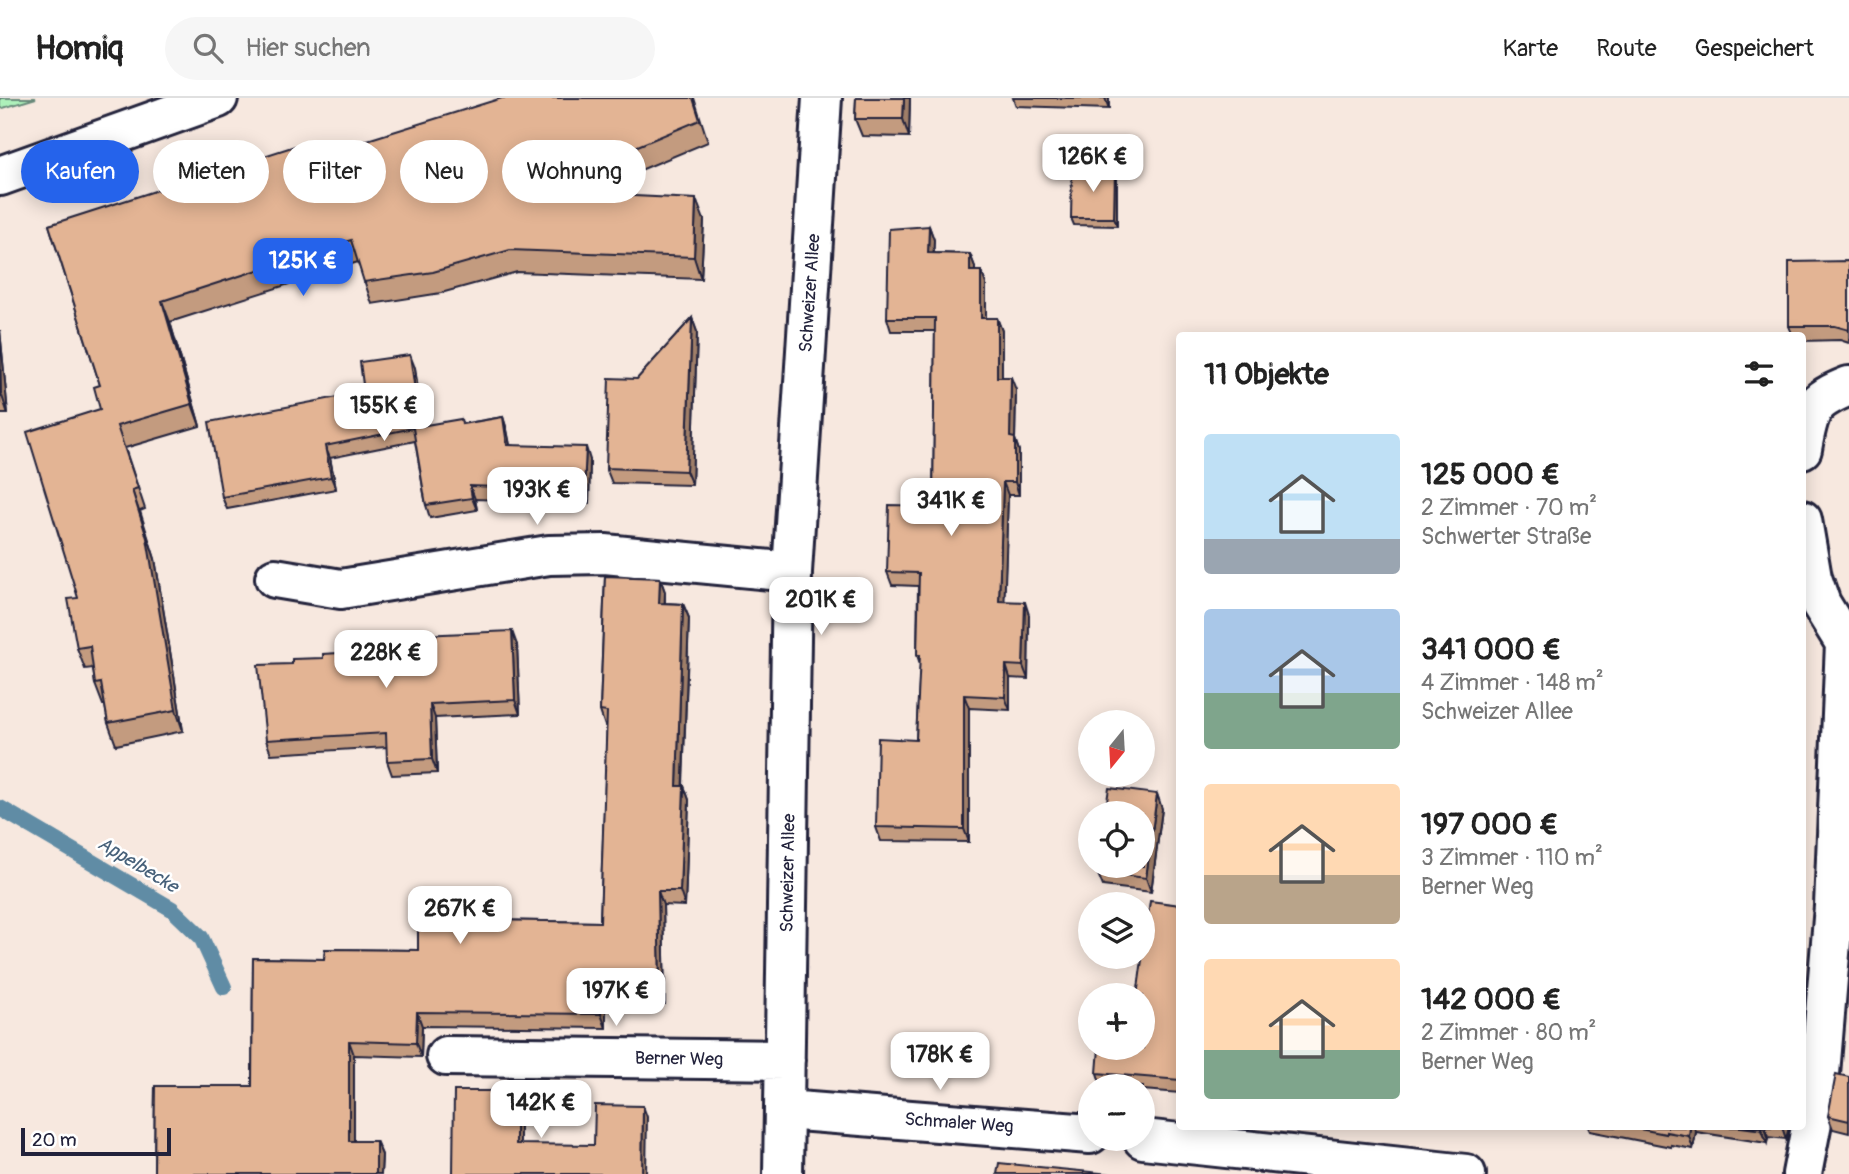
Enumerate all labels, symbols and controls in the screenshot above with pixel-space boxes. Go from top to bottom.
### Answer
search box [165,17,655,80]
text: Homiq [35,28,123,69]
icon: search [189,29,227,67]
text: Hier suchen [245,32,371,64]
text: Karte [1502,34,1558,63]
text: Route [1596,34,1657,63]
text: Gespeichert [1695,34,1814,63]
pin: 126K € [1036,134,1150,194]
chip: Kaufen [21,140,139,203]
chip: Mieten [153,140,269,203]
chip: Filter [283,140,386,203]
chip: Neu [400,140,488,203]
chip: Wohnung [502,140,646,203]
text: 126K € [1058,142,1128,171]
street label: Schweizer Allee [794,233,826,353]
pin: 125K € [246,238,360,298]
text: 125K € [269,246,337,275]
icon: filters [1740,355,1778,393]
text: 11 Objekte [1204,356,1329,393]
pin: 155K € [327,384,441,443]
text: 155K € [350,391,418,420]
text: 125 000 € [1421,456,1560,493]
icon: home [1260,462,1344,546]
pin: 193K € [480,468,594,527]
text: 193K € [503,475,571,504]
pin: 341K € [894,478,1008,538]
text: 341K € [916,486,986,515]
text: 2 Zimmer · 70 m² [1421,493,1597,522]
text: Schwerter Straße [1421,522,1591,551]
pin: 201K € [764,578,878,637]
text: 201K € [785,585,857,614]
pin: 228K € [329,630,443,690]
text: 341 000 € [1421,631,1561,668]
icon: home [1260,637,1344,721]
text: 228K € [350,638,422,667]
text: 4 Zimmer · 148 m² [1421,668,1604,697]
text: Schweizer Allee [1421,697,1573,726]
north arrow [1078,710,1155,788]
map controls [1078,710,1155,1151]
button: locate [1078,801,1155,878]
text: 197 000 € [1421,806,1558,843]
icon: home [1260,812,1344,896]
street label: Schweizer Allee [775,813,801,933]
water label: Appelbecke [93,832,184,899]
text: 3 Zimmer · 110 m² [1421,843,1603,872]
text: Berner Weg [1421,872,1534,901]
pin: 267K € [403,886,517,946]
button: layers [1078,892,1155,969]
text: 267K € [424,894,496,923]
pin: 197K € [559,968,673,1028]
text: 197K € [582,976,650,1005]
text: 142 000 € [1421,981,1561,1018]
button: + [1078,983,1155,1060]
icon: home [1260,987,1344,1071]
text: 2 Zimmer · 80 m² [1421,1018,1596,1047]
pin: 178K € [883,1032,997,1092]
text: 178K € [907,1040,973,1069]
street label: Berner Weg [635,1047,723,1071]
text: Berner Weg [1421,1047,1534,1076]
button: − [1078,1074,1155,1151]
pin: 142K € [484,1080,598,1140]
text: 142K € [506,1088,576,1117]
street label: Schmaler Weg [904,1108,1014,1138]
scale bar [21,1125,172,1157]
text: 20 m [32,1128,77,1152]

